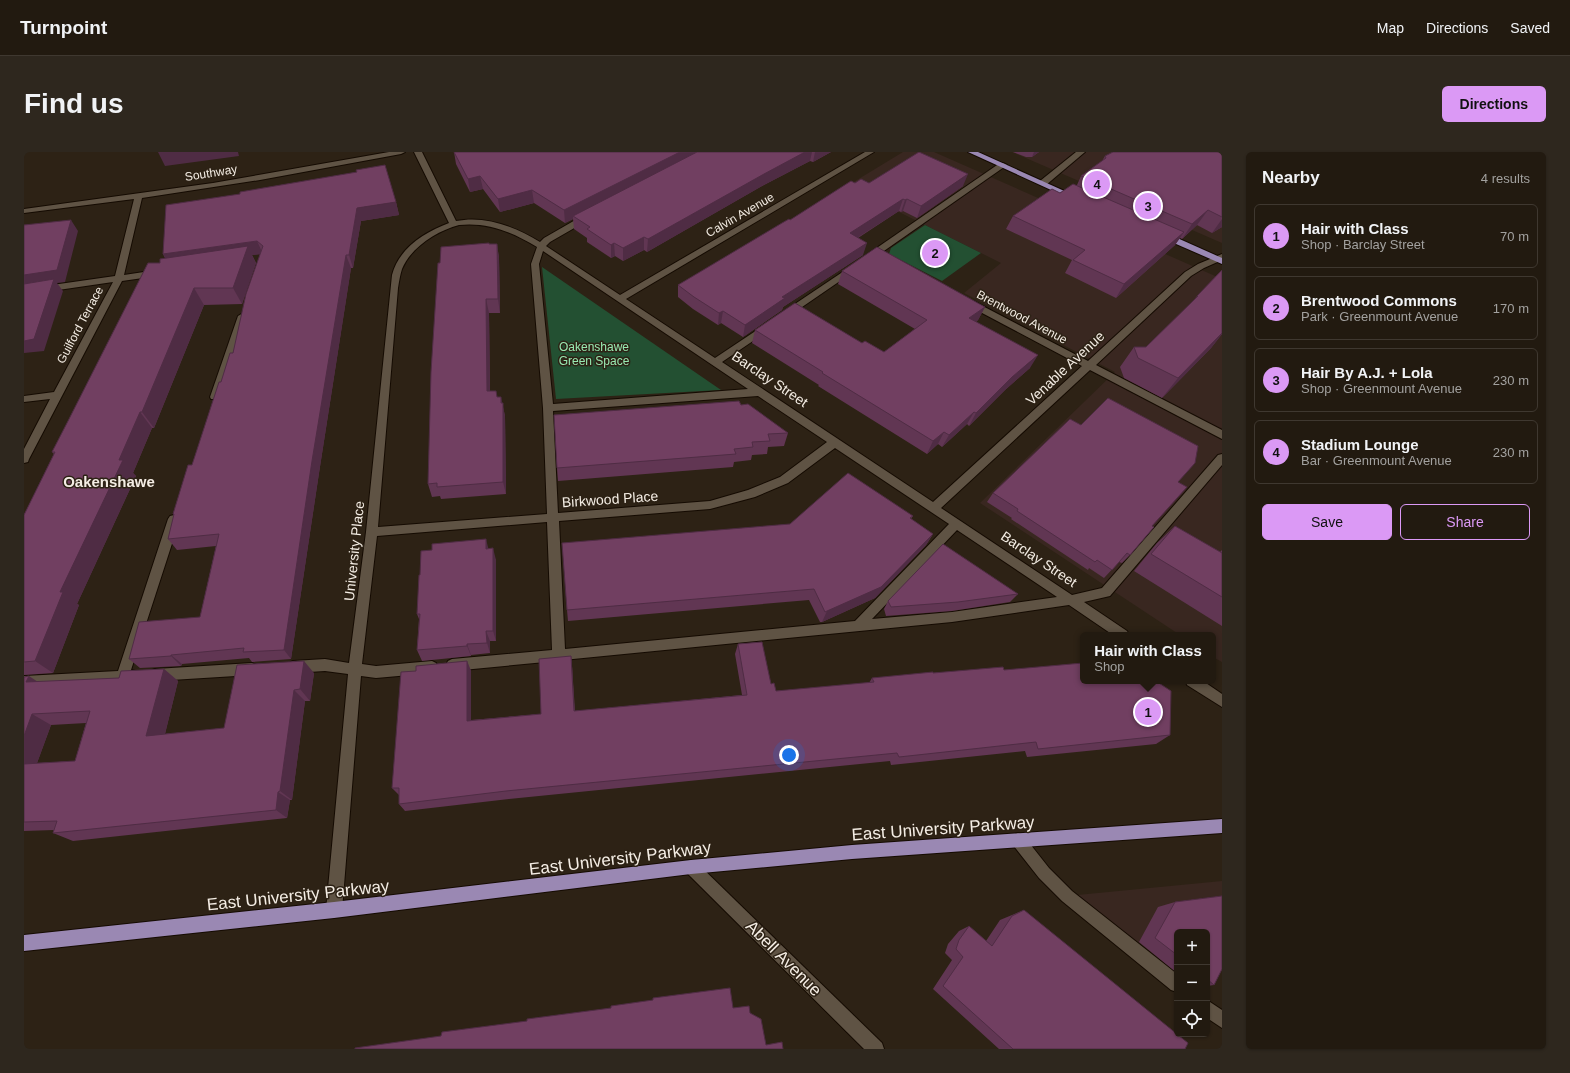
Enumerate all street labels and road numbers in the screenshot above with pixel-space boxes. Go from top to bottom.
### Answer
street label: Southway [184,162,238,184]
street label: Calvin Avenue [703,190,777,240]
street label: Guilford Terrace [54,284,106,366]
street label: Brentwood Avenue [974,287,1070,347]
street label: Venable Avenue [1023,328,1108,408]
street label: Barclay Street [729,348,811,410]
street label: Birkwood Place [561,488,659,510]
street label: University Place [341,500,367,602]
street label: Barclay Street [998,528,1080,590]
street label: East University Parkway [851,813,1036,844]
street label: East University Parkway [528,838,713,879]
street label: East University Parkway [206,876,391,915]
street label: Abell Avenue [742,917,825,1000]

